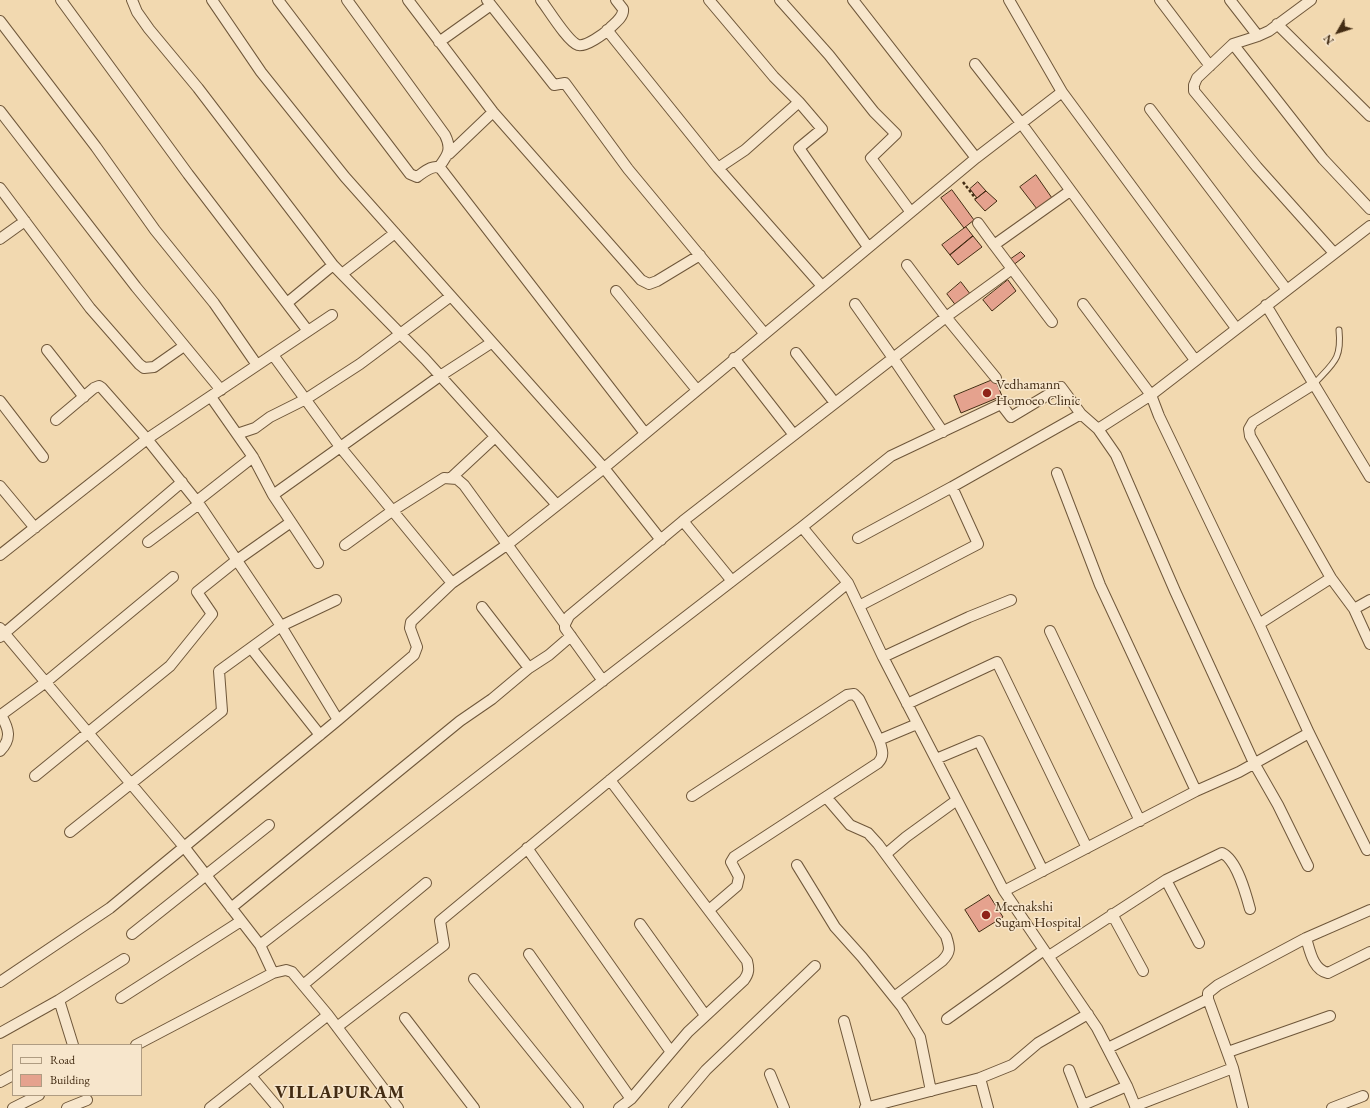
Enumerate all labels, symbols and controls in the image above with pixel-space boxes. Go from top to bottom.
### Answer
north arrow [1318,12,1358,52]
text: N [1320,32,1337,47]
place label: Vedhamann Homoeo Clinic [996,377,1080,410]
marker: Vedhamann Homoeo Clinic [981,387,993,399]
place label: Meenakshi Sugam Hospital [995,899,1081,932]
marker: Meenakshi Sugam Hospital [980,909,992,921]
legend [12,1044,142,1096]
text: Road [50,1052,75,1068]
text: Building [50,1072,90,1088]
district label: VILLAPURAM [275,1082,405,1104]

